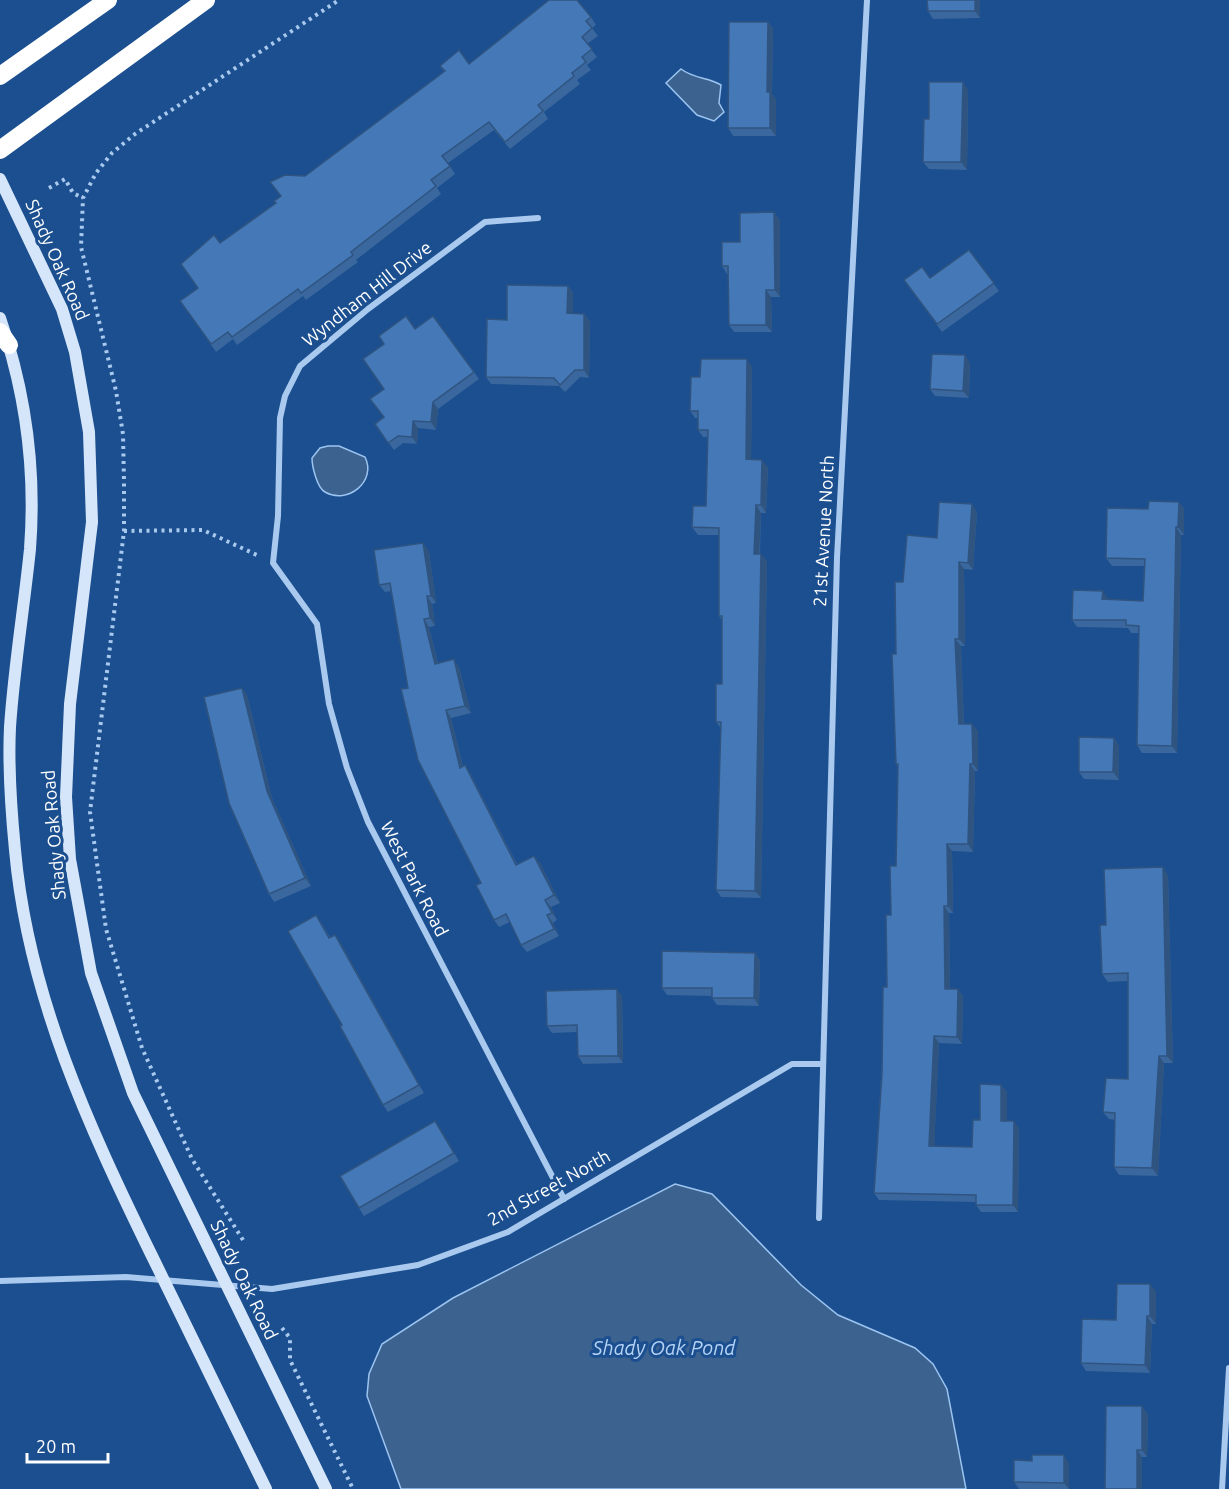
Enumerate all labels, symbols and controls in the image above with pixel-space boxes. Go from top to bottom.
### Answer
street label: Shady Oak Road [22,196,94,323]
street label: Wyndham Hill Drive [298,237,435,350]
street label: 21st Avenue North [809,455,837,607]
street label: Shady Oak Road [37,769,69,901]
street label: West Park Road [377,818,453,940]
street label: 2nd Street North [484,1145,613,1229]
street label: Shady Oak Road [207,1217,282,1342]
water label: Shady Oak Pond [592,1336,736,1359]
scale bar [27,1426,108,1464]
text: 20 m [36,1436,76,1456]

